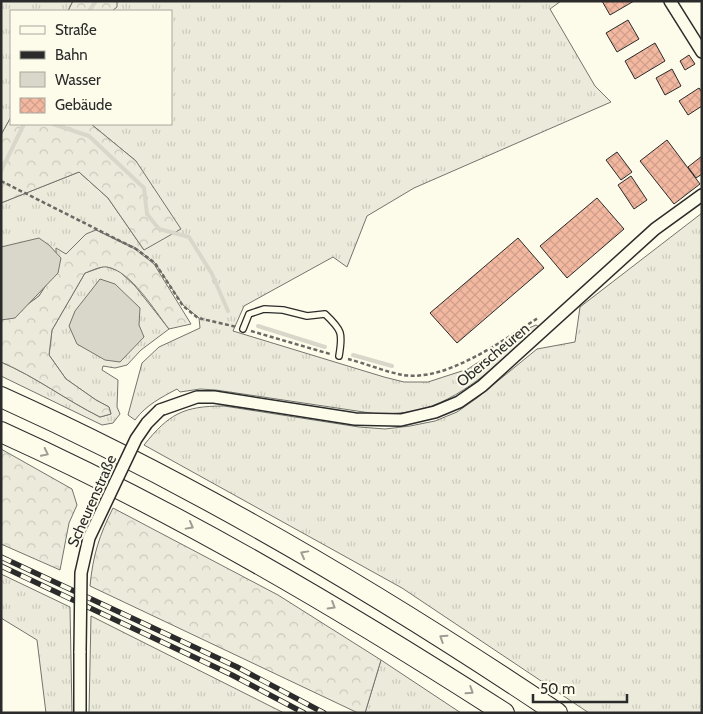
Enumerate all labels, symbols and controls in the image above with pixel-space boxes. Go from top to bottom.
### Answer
legend [10,10,172,125]
text: Straße [55,21,97,39]
text: Bahn [55,46,88,64]
text: Wasser [55,71,101,89]
text: Gebäude [55,96,112,114]
street label: Oberscheuren [453,319,533,391]
one-way arrow [40,446,49,456]
street label: Scheurenstraße [64,452,121,550]
one-way arrow [185,519,194,529]
one-way arrow [301,551,310,561]
one-way arrow [326,599,335,609]
one-way arrow [440,635,449,644]
scale bar [533,672,627,704]
text: 50 m [540,680,575,698]
one-way arrow [465,685,474,695]

